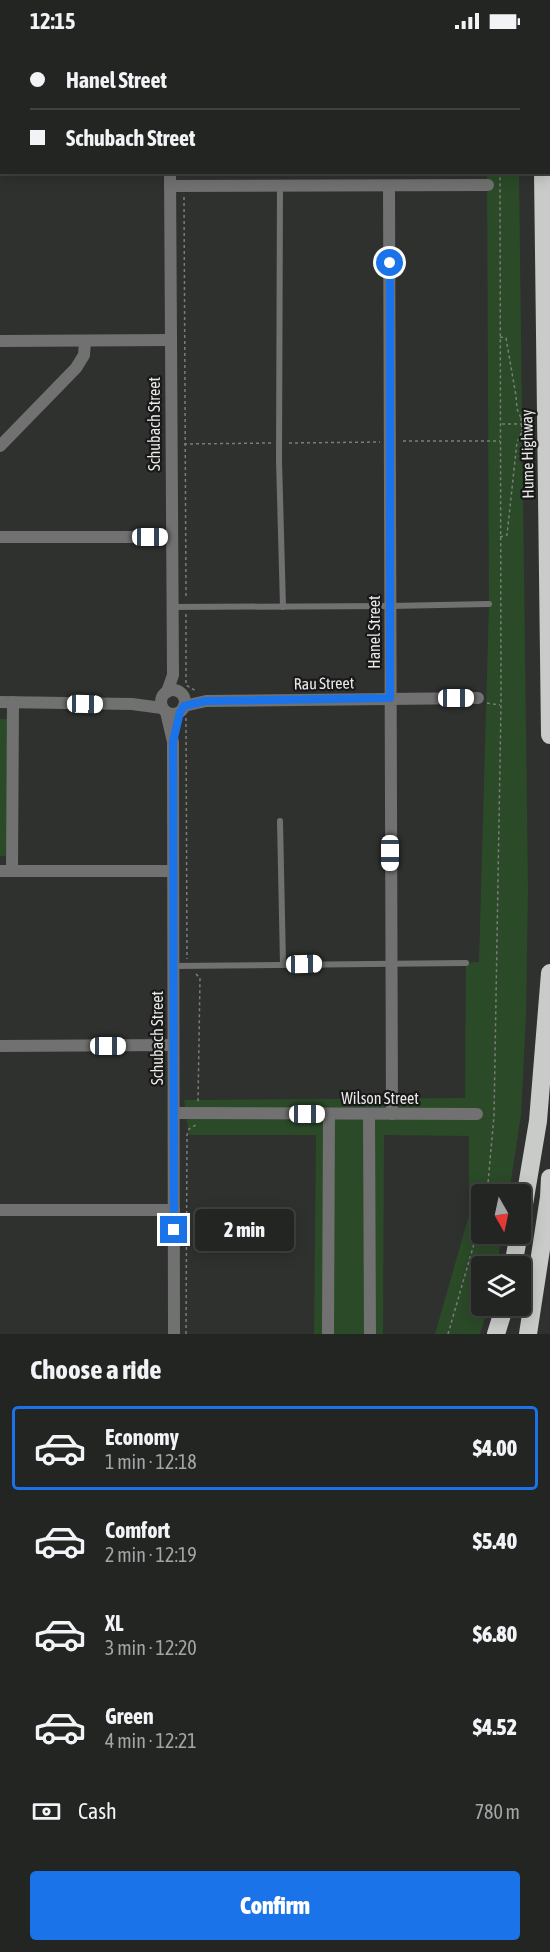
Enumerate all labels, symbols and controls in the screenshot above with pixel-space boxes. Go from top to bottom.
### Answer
text: 12:15 [30,8,75,34]
text: Hanel Street [66,67,167,93]
text: Schubach Street [66,125,195,151]
route start [376,249,403,276]
street label: Schubach Street [145,377,163,471]
street label: Hume Highway [517,409,538,499]
car [132,528,168,546]
street label: Hanel Street [365,595,383,669]
street label: Rau Street [294,673,355,693]
car [438,689,474,707]
car [67,695,103,713]
car [381,835,399,871]
car [286,955,322,973]
street label: Schubach Street [148,991,166,1085]
car [90,1037,126,1055]
street label: Wilson Street [341,1089,419,1107]
car [289,1105,325,1123]
north arrow [471,1184,531,1244]
map controls [471,1184,531,1316]
callout: 2 min [195,1209,294,1251]
route end [160,1216,187,1243]
text: 2 min [224,1218,265,1241]
button: layers [471,1256,531,1316]
text: Choose a ride [30,1354,162,1385]
icon: car [33,1421,87,1475]
text: Economy [105,1424,179,1450]
text: $4.00 [473,1435,517,1461]
text: 1 min · 12:18 [105,1450,197,1473]
icon: car [33,1514,87,1568]
text: Comfort [105,1517,170,1543]
text: $5.40 [473,1528,517,1554]
text: 2 min · 12:19 [105,1543,197,1566]
icon: car [33,1607,87,1661]
text: XL [105,1610,123,1636]
text: $6.80 [473,1621,517,1647]
text: 3 min · 12:20 [105,1636,197,1659]
icon: car [33,1700,87,1754]
text: Green [105,1703,154,1729]
text: $4.52 [473,1714,517,1740]
text: 4 min · 12:21 [105,1729,197,1752]
icon: cash [30,1795,63,1828]
text: Cash [78,1798,117,1824]
text: 780 m [475,1800,520,1823]
button: Confirm [30,1871,520,1940]

